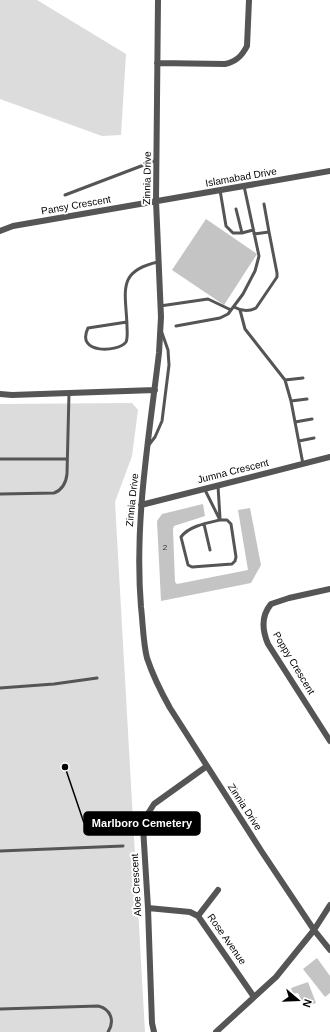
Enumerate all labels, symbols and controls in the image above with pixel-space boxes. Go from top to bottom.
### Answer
street label: Zinnia Drive [141,151,153,205]
street label: Islamabad Drive [204,165,278,189]
street label: Pansy Crescent [40,193,112,217]
street label: Jumna Crescent [196,457,270,485]
street label: Zinnia Drive [124,472,140,527]
house number: 2 [163,543,168,552]
street label: Poppy Crescent [271,630,317,697]
street label: Zinnia Drive [226,782,264,833]
callout: Marlboro Cemetery [84,812,200,835]
text: Marlboro Cemetery [92,817,193,829]
street label: Aloe Crescent [129,853,143,917]
street label: Rose Avenue [205,912,249,967]
north arrow [278,980,318,1020]
text: N [300,998,314,1009]

